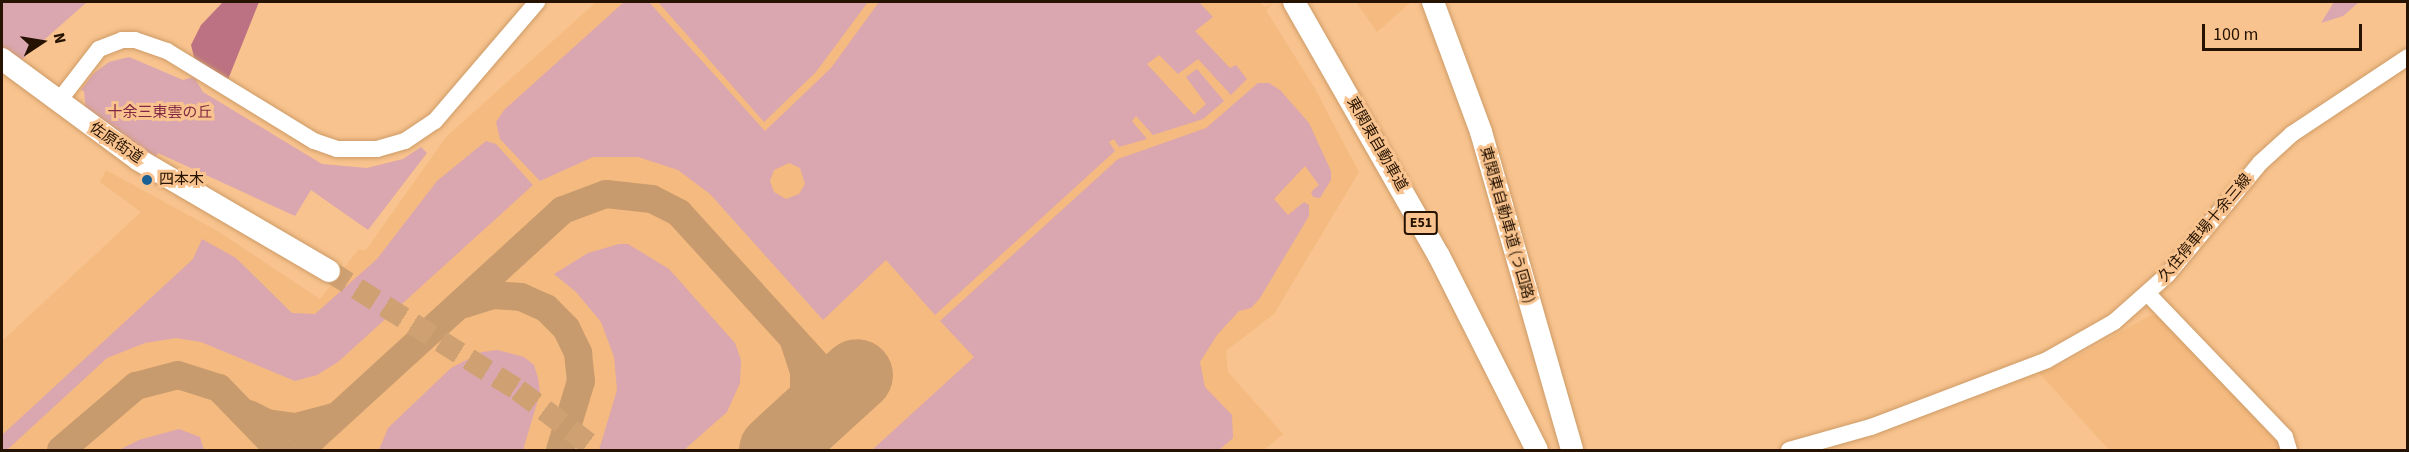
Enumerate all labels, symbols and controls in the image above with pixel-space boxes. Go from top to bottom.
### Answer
north arrow [12,12,72,72]
scale bar [2205,12,2366,50]
text: 100 m [2213,22,2258,47]
text: N [48,31,71,46]
street label: 東関東自動車道 [1343,94,1411,194]
park label: 十余三東雲の丘 [108,104,212,122]
street label: 佐原街道 [86,119,146,167]
street label: 東関東自動車道 (う回路) [1476,145,1538,305]
place label: 四本木 [159,171,204,189]
street label: 久住停車場十余三線 [2155,171,2255,285]
marker: 四本木 [140,173,154,187]
road number: E51 [1403,212,1439,234]

